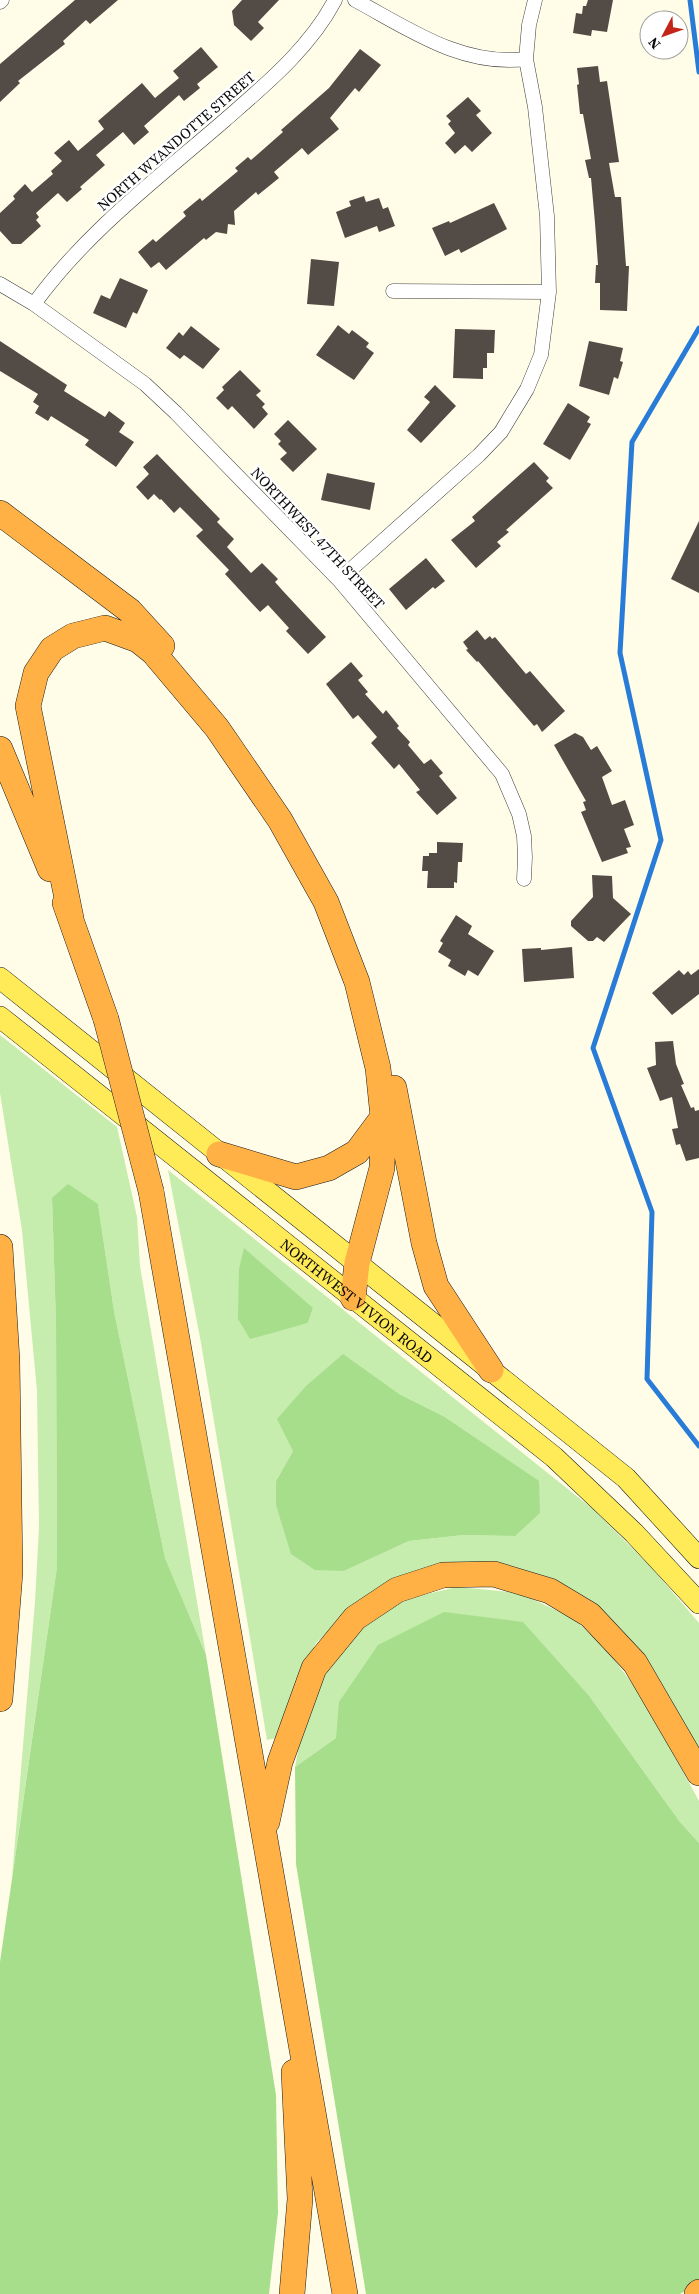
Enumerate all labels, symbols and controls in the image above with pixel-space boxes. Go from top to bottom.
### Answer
north arrow [639,10,689,60]
text: N [643,33,665,54]
street label: NORTH WYANDOTTE STREET [92,66,260,216]
street label: NORTHWEST 47TH STREET [246,462,390,614]
street label: NORTHWEST VIVION ROAD [276,1233,438,1368]

